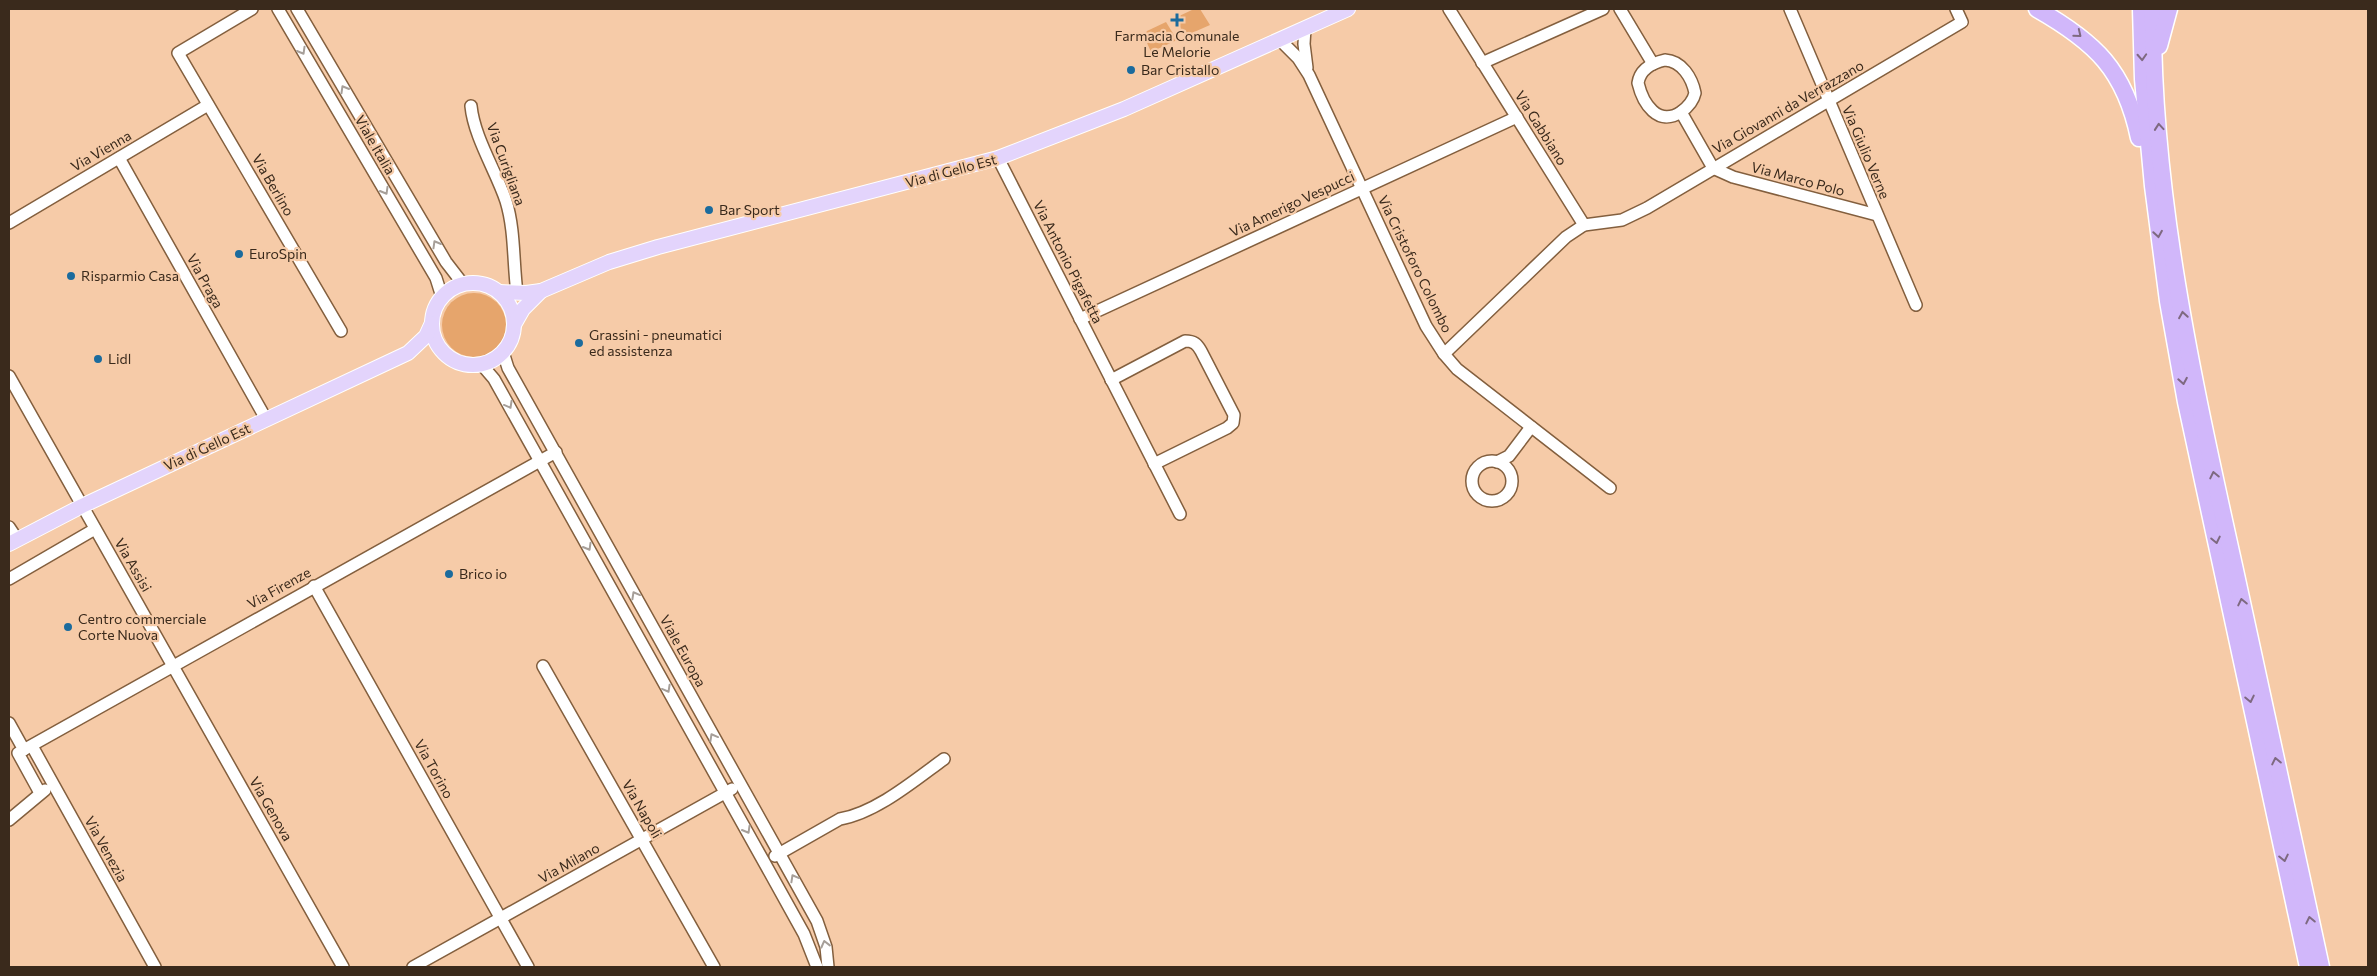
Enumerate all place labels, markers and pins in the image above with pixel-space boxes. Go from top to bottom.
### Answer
marker: Farmacia Comunale Le Melorie [1171,14,1183,26]
place label: Farmacia Comunale Le Melorie [1115,27,1240,60]
place label: Bar Cristallo [1141,61,1219,78]
marker: Bar Cristallo [1125,64,1137,76]
place label: Bar Sport [719,201,780,218]
marker: Bar Sport [703,204,715,216]
place label: EuroSpin [249,245,307,262]
marker: EuroSpin [233,248,245,260]
place label: Risparmio Casa [81,267,179,284]
marker: Risparmio Casa [65,270,77,282]
place label: Grassini - pneumatici ed assistenza [589,326,722,359]
marker: Grassini - pneumatici ed assistenza [573,337,585,349]
place label: Lidl [108,350,131,367]
marker: Lidl [92,353,104,365]
place label: Brico io [459,565,507,582]
marker: Brico io [443,568,455,580]
place label: Centro commerciale Corte Nuova [78,610,206,643]
marker: Centro commerciale Corte Nuova [62,621,74,633]

